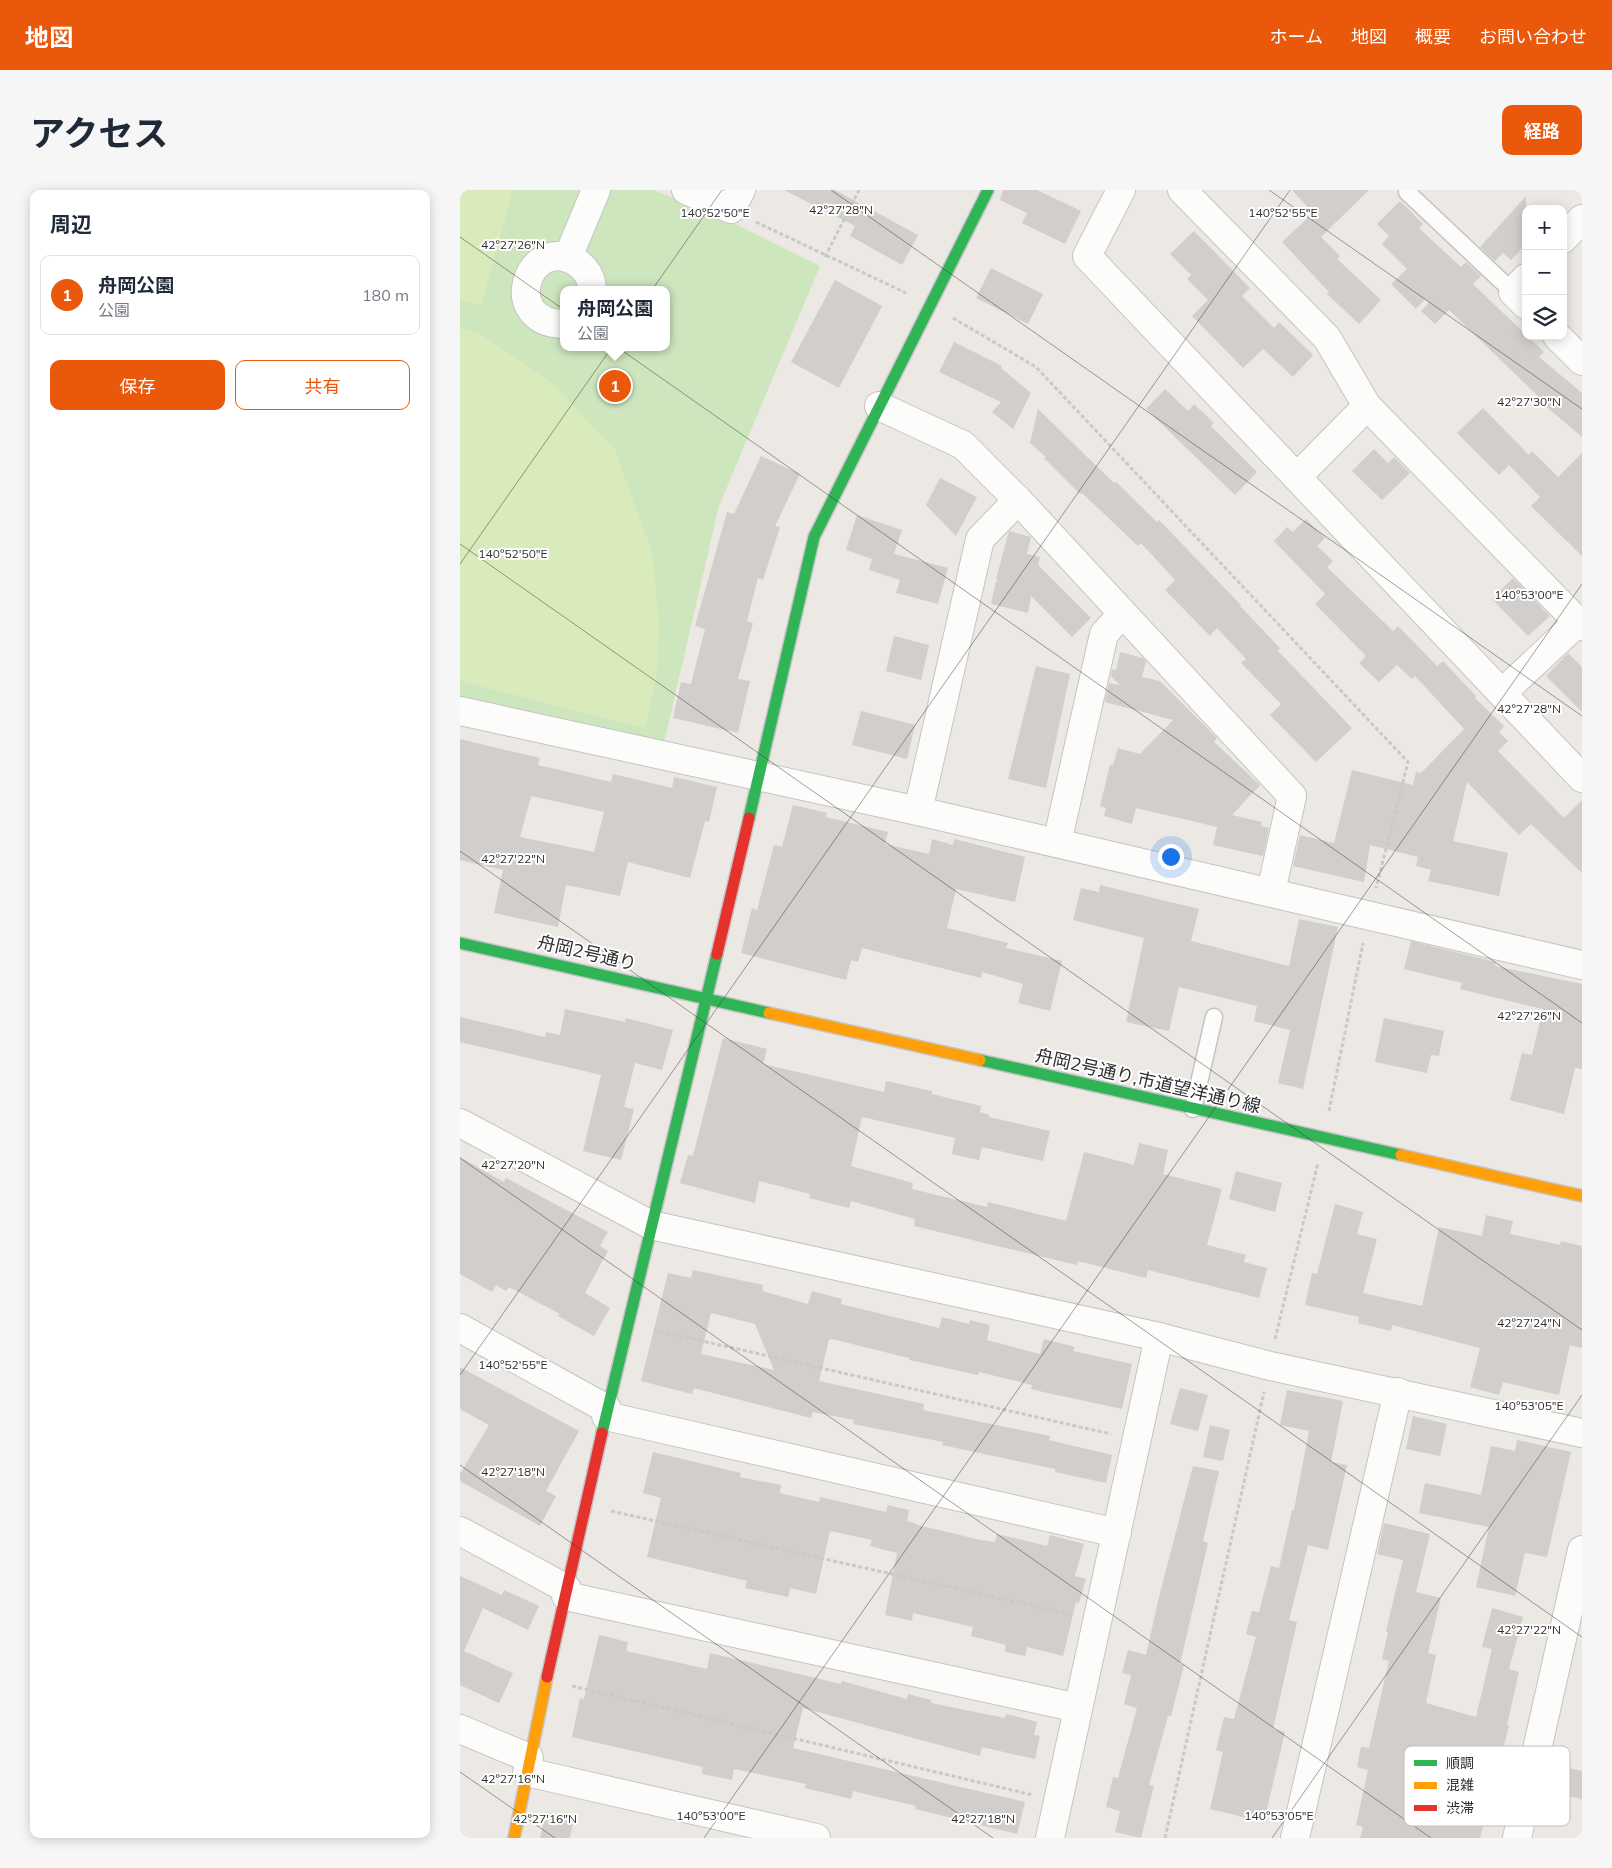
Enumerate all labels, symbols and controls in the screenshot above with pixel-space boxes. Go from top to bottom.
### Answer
text: 地図 [25,22,73,52]
text: ホーム [1270,25,1323,48]
text: 地図 [1351,25,1387,48]
text: 概要 [1415,25,1451,48]
text: お問い合わせ [1479,25,1587,48]
button: 経路 [1502,105,1582,155]
text: アクセス [30,111,168,155]
text: 42°27'28"N [809,202,873,217]
text: 140°52'50"E [680,205,750,220]
text: 140°52'55"E [1248,205,1318,220]
map controls [1522,205,1567,340]
button: + [1522,205,1567,250]
text: 周辺 [50,211,92,237]
text: 42°27'26"N [481,237,545,252]
button: − [1522,250,1567,295]
text: 舟岡公園 [98,273,174,297]
text: 1 [62,285,72,305]
text: 180 m [362,285,409,305]
popup [560,286,670,351]
button: layers [1522,295,1567,340]
text: 舟岡公園 [577,296,653,320]
text: 公園 [98,300,130,320]
text: 公園 [577,323,609,343]
button: 保存 [50,360,225,410]
button: 共有 [235,360,410,410]
pin: 1 [599,367,631,405]
text: 42°27'30"N [1497,394,1561,409]
text: 140°52'50"E [478,546,548,561]
text: 140°53'00"E [1494,587,1564,602]
text: 42°27'28"N [1497,701,1561,716]
your location [1158,844,1184,870]
text: 42°27'22"N [481,851,545,866]
street label: 舟岡2号通り [535,930,639,975]
text: 42°27'26"N [1497,1008,1561,1023]
street label: 舟岡2号通り,市道望洋通り線 [1033,1043,1263,1118]
text: 42°27'20"N [481,1157,545,1172]
text: 42°27'24"N [1497,1315,1561,1330]
text: 140°52'55"E [478,1357,548,1372]
text: 140°53'05"E [1494,1398,1564,1413]
text: 42°27'18"N [481,1464,545,1479]
text: 42°27'22"N [1497,1622,1561,1637]
legend [1404,1746,1570,1826]
text: 順調 [1446,1754,1474,1772]
text: 42°27'16"N [481,1771,545,1786]
text: 混雑 [1446,1776,1474,1794]
text: 渋滞 [1446,1799,1474,1817]
text: 140°53'00"E [676,1808,746,1823]
text: 140°53'05"E [1244,1808,1314,1823]
text: 42°27'16"N [513,1811,577,1826]
text: 42°27'18"N [951,1811,1015,1826]

